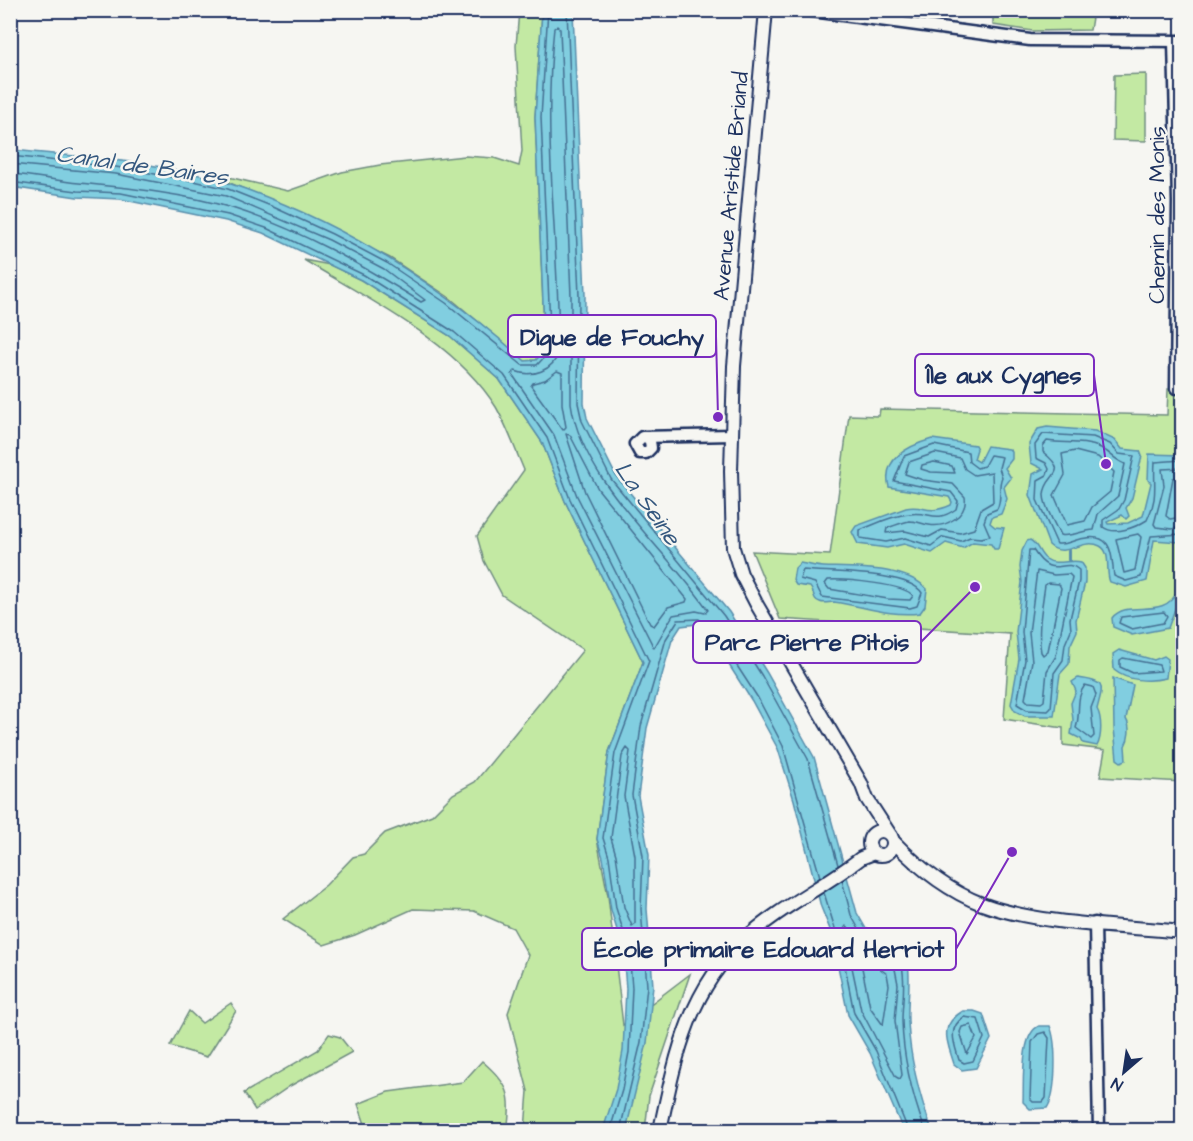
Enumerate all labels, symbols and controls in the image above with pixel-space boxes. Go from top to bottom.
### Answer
street label: Avenue Aristide Briand [706,70,757,302]
street label: Chemin des Monis [1142,126,1173,304]
water label: Canal de Baires [54,137,232,195]
callout: Digue de Fouchy [508,315,716,357]
text: Digue de Fouchy [520,321,705,357]
callout: Île aux Cygnes [915,354,1094,396]
text: Île aux Cygnes [925,359,1081,395]
water label: La Seine [606,455,689,553]
callout: Parc Pierre Pitois [693,621,921,663]
text: Parc Pierre Pitois [705,626,909,660]
callout: École primaire Edouard Herriot [582,928,956,970]
text: École primaire Edouard Herriot [594,933,944,967]
north arrow [1094,1042,1154,1102]
text: N [1107,1072,1127,1096]

